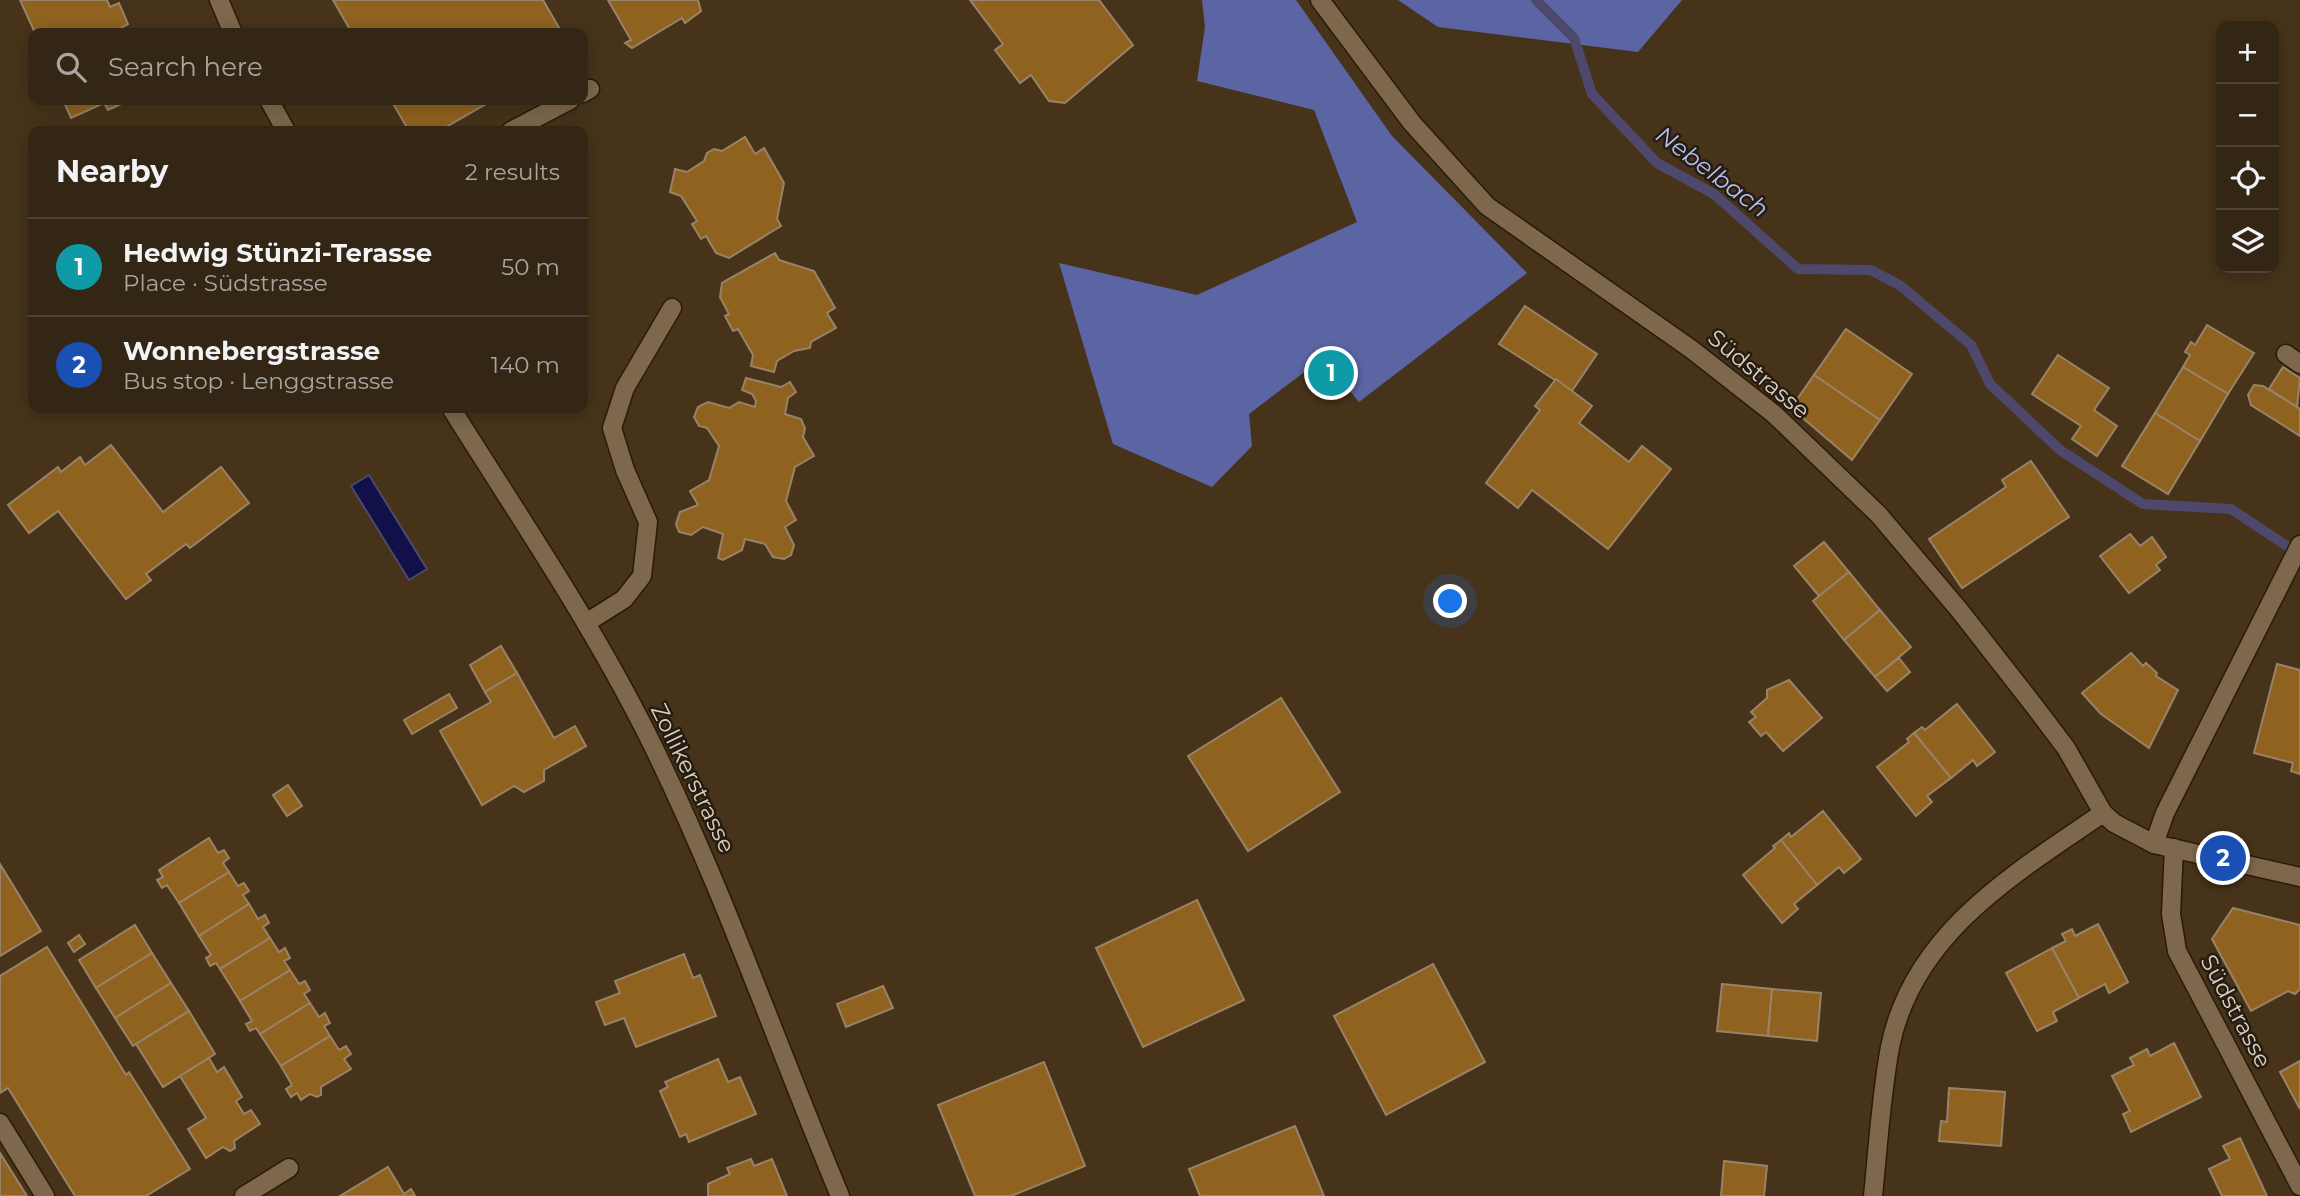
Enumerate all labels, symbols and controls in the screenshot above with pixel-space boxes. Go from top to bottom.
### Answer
map controls [2216,21,2279,273]
button: + [2216,21,2279,84]
search box [28,28,588,105]
icon: search [52,48,90,86]
text: Search here [108,51,263,83]
button: − [2216,84,2279,147]
water label: Nebelbach [1650,120,1774,223]
button: locate [2216,147,2279,210]
text: Nearby [56,153,168,190]
text: 2 results [465,158,560,186]
button: layers [2216,210,2279,273]
text: Hedwig Stünzi-Terasse [123,237,432,269]
text: 1 [74,253,84,281]
text: 50 m [501,253,560,281]
text: Place · Südstrasse [123,269,328,297]
street label: Südstrasse [1703,323,1815,425]
text: Wonnebergstrasse [123,335,380,367]
pin: 1 [1308,347,1354,399]
text: 2 [72,351,86,379]
text: 140 m [491,351,560,379]
text: Bus stop · Lenggstrasse [123,367,394,395]
your location [1433,584,1467,618]
street label: Zollikerstrasse [645,699,741,857]
pin: 2 [2200,832,2246,884]
street label: Südstrasse [2195,950,2277,1072]

